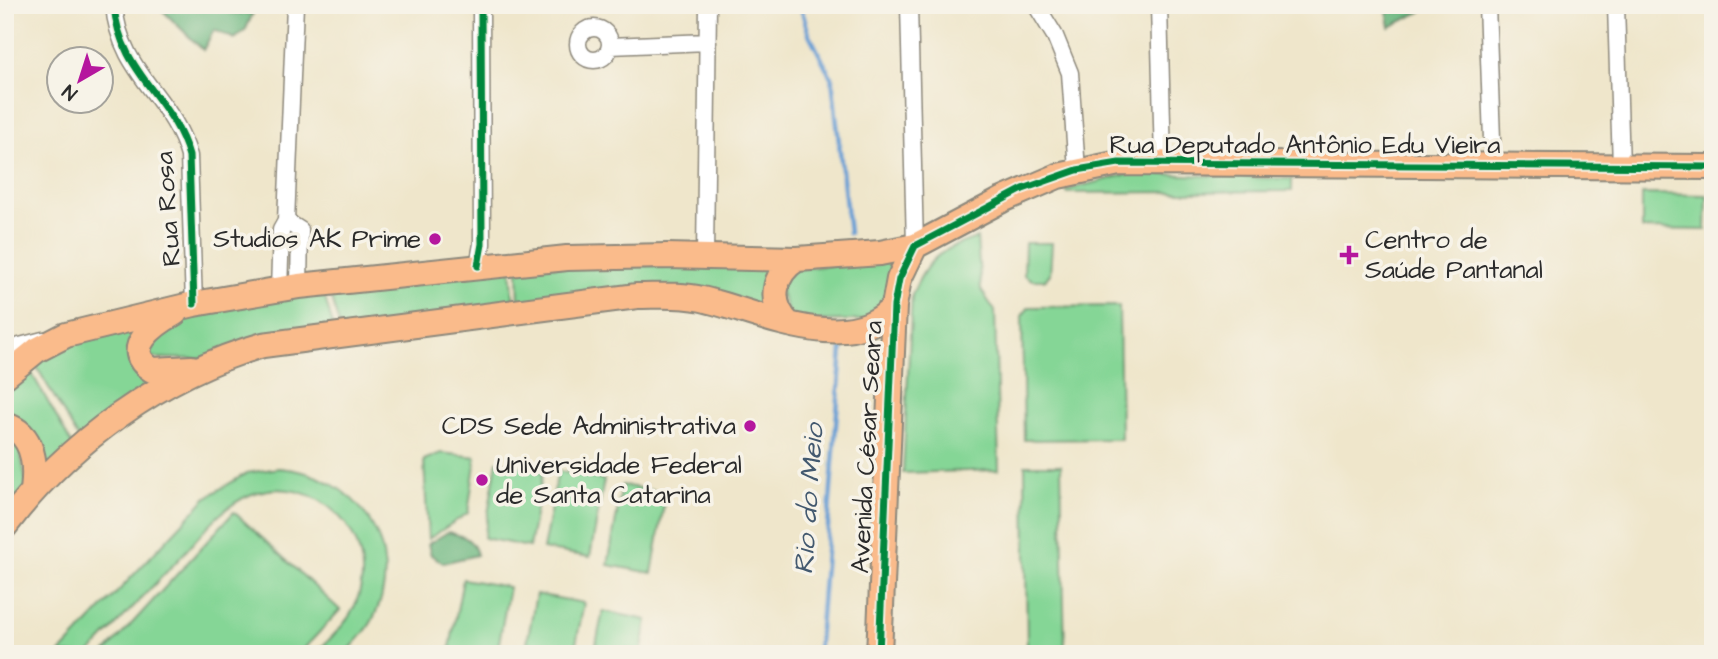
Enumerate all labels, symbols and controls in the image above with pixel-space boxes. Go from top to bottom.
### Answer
north arrow [46,46,116,116]
text: N [57,78,83,106]
street label: Rua Deputado Antônio Edu Vieira [1110,127,1501,163]
street label: Rua Rosa [146,150,190,268]
place label: Studios AK Prime [213,221,421,257]
place label: Centro de Saúde Pantanal [1365,222,1543,288]
marker: Studios AK Prime [427,231,443,247]
marker: Centro de Saúde Pantanal [1339,245,1359,265]
street label: Avenida César Seara [842,320,892,574]
place label: CDS Sede Administrativa [442,408,736,444]
marker: CDS Sede Administrativa [742,418,758,434]
water label: Rio do Meio [784,420,834,576]
place label: Universidade Federal de Santa Catarina [496,447,742,513]
marker: Universidade Federal de Santa Catarina [474,472,490,488]

